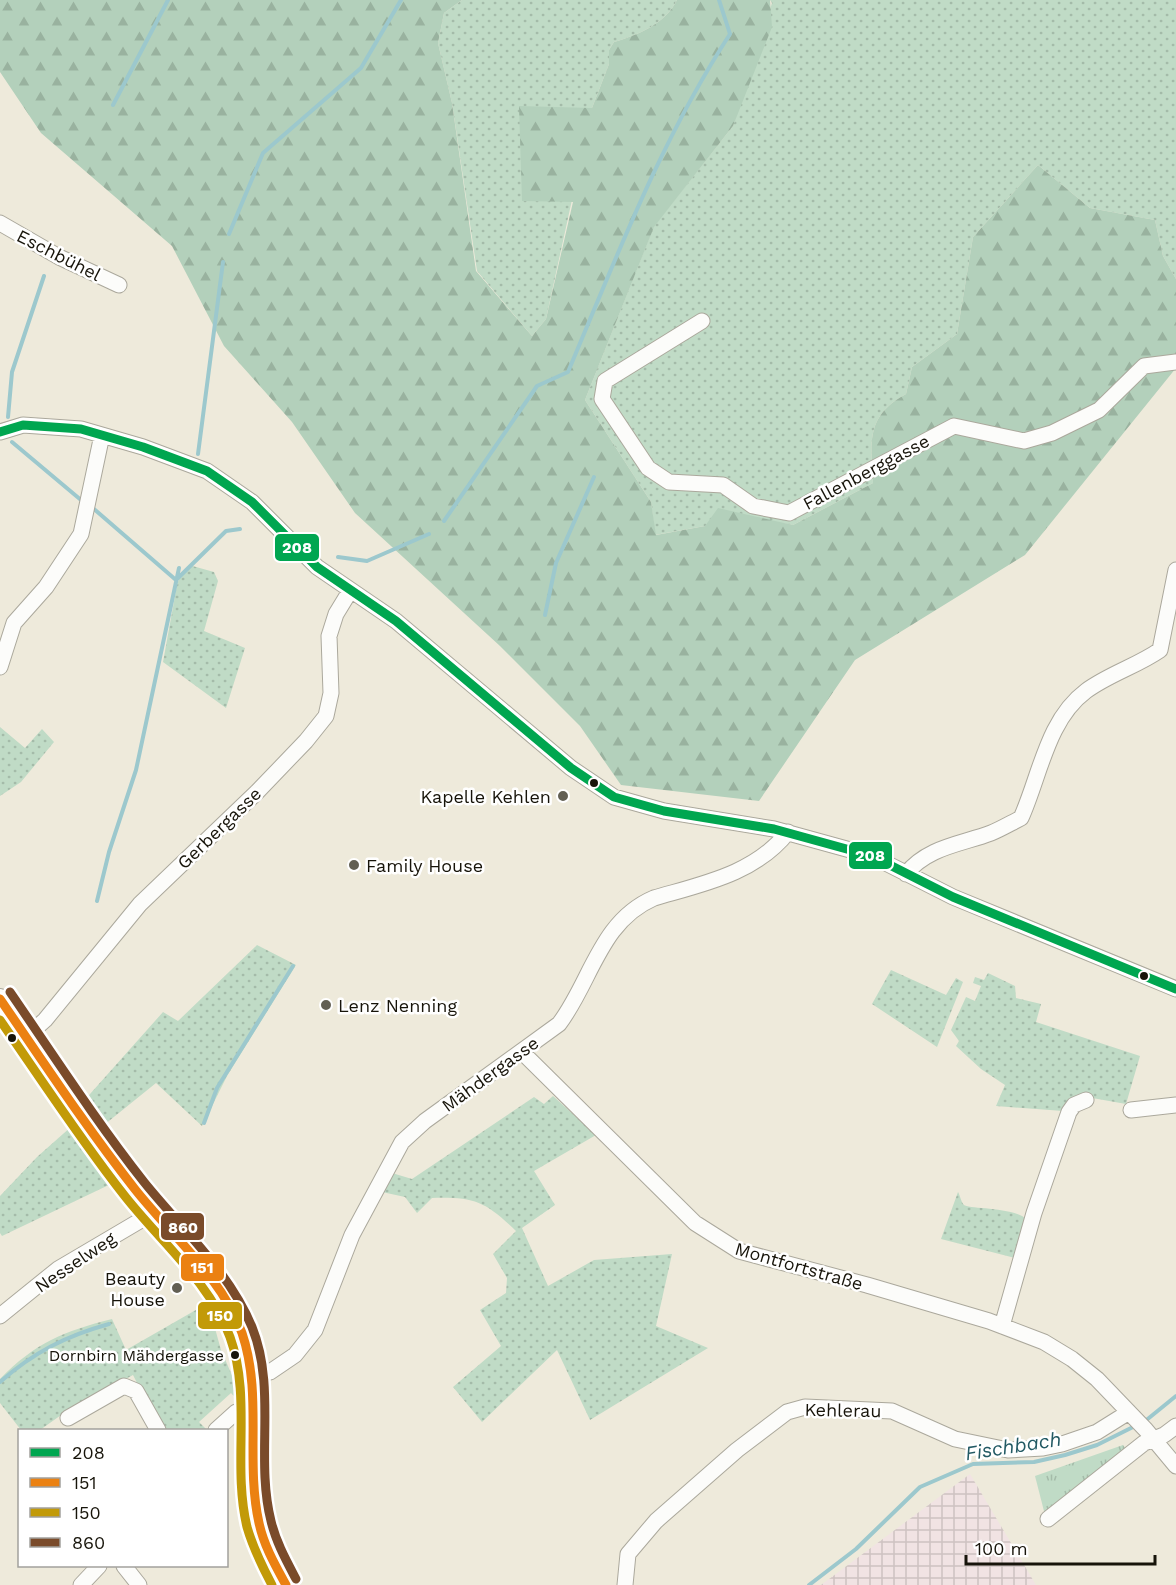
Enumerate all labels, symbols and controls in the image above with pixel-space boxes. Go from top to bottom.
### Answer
street label: Eschbühel [13,225,105,285]
street label: Fallenberggasse [799,430,933,514]
line badge: 208 [274,533,320,562]
text: 208 [282,538,312,557]
unlabelled marker [588,777,600,789]
street label: Gerbergasse [173,783,265,873]
place label: Kapelle Kehlen [420,786,551,807]
marker: Kapelle Kehlen [556,789,570,803]
line badge: 208 [848,841,893,870]
text: 208 [855,846,885,865]
place label: Family House [366,855,483,876]
marker: Family House [347,858,361,872]
unlabelled marker [1138,970,1150,982]
place label: Lenz Nenning [338,995,457,1016]
marker: Lenz Nenning [319,998,333,1012]
unlabelled marker [6,1032,18,1044]
street label: Mähdergasse [438,1032,542,1116]
line badge: 860 [160,1212,205,1241]
text: 860 [168,1218,198,1237]
street label: Nesselweg [31,1227,120,1297]
street label: Montfortstraße [733,1238,865,1294]
line badge: 151 [180,1253,225,1282]
text: 151 [190,1258,214,1277]
place label: Beauty House [105,1268,166,1310]
marker: Beauty House [170,1281,184,1295]
line badge: 150 [197,1301,243,1330]
text: 150 [207,1306,233,1325]
place label: Dornbirn Mähdergasse [49,1346,224,1365]
marker: Dornbirn Mähdergasse [229,1349,241,1361]
street label: Kehlerau [804,1399,882,1421]
water label: Fischbach [963,1427,1063,1465]
legend [18,1429,228,1567]
text: 208 [72,1442,105,1463]
text: 151 [72,1472,97,1493]
text: 150 [72,1502,101,1523]
scale bar [966,1528,1155,1566]
text: 860 [72,1532,105,1553]
text: 100 m [975,1538,1028,1559]

